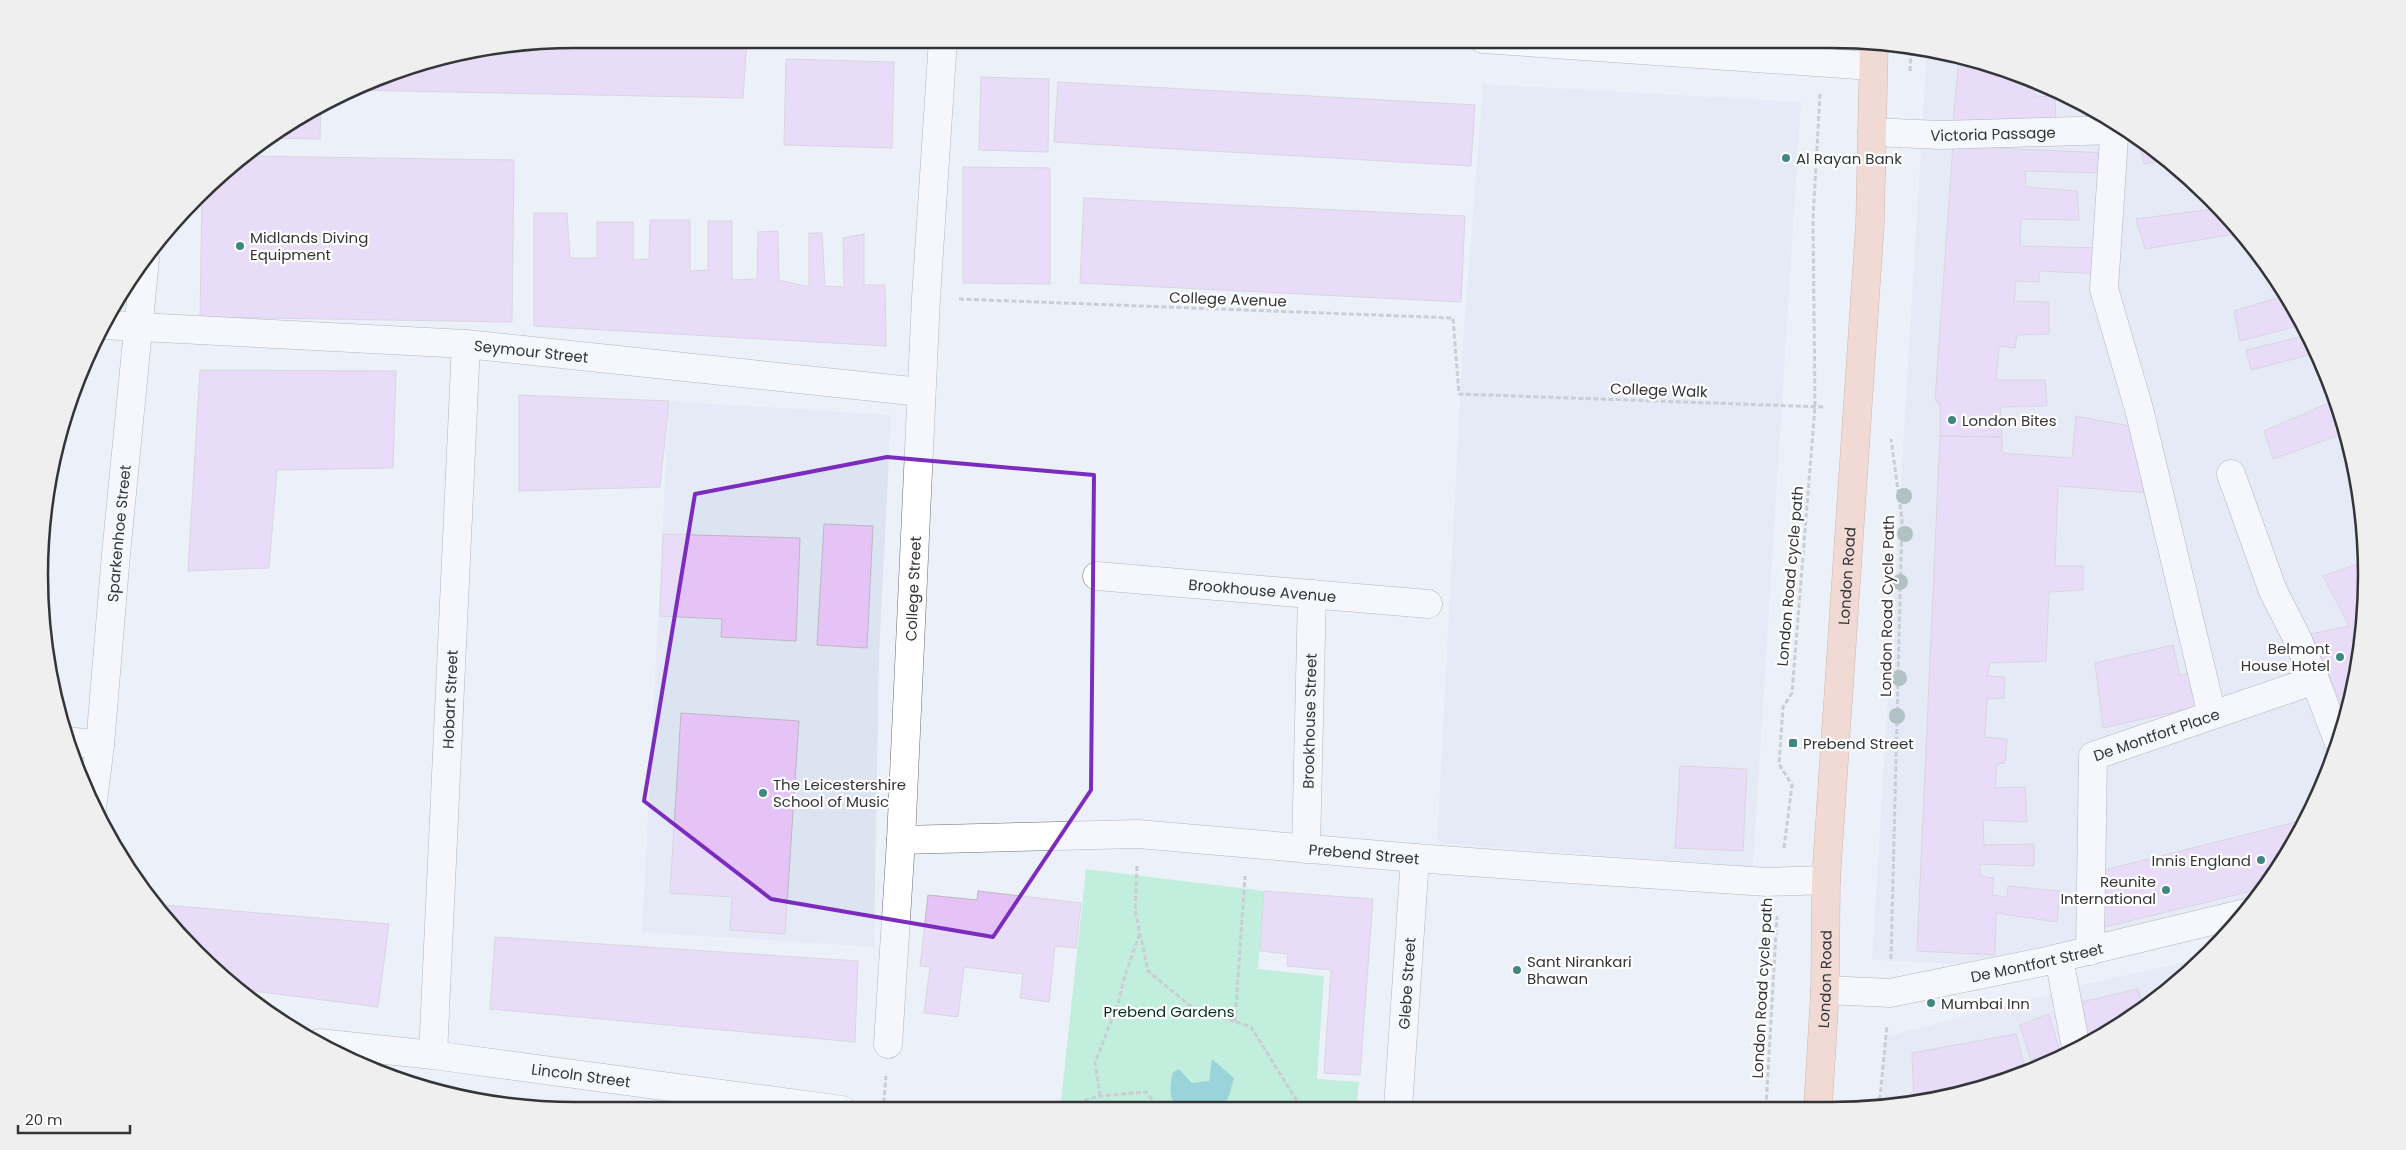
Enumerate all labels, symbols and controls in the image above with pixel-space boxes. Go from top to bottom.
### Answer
street label: Victoria Passage [1930,121,2056,146]
place label: Al Rayan Bank [1796,148,1902,169]
marker: Al Rayan Bank [1780,152,1792,164]
place label: Midlands Diving Equipment [250,227,368,265]
marker: Midlands Diving Equipment [234,240,246,252]
street label: College Avenue [1169,286,1287,312]
street label: Seymour Street [473,334,589,367]
street label: College Walk [1610,378,1708,402]
place label: London Bites [1962,410,2057,431]
marker: London Bites [1946,414,1958,426]
street label: Sparkenhoe Street [102,464,135,603]
street label: London Road cycle path [1772,485,1808,667]
street label: London Road Cycle Path [1875,515,1899,697]
street label: London Road [1833,526,1860,626]
street label: College Street [900,536,926,642]
street label: Brookhouse Avenue [1188,573,1337,607]
place label: Belmont House Hotel [2241,638,2330,676]
street label: Hobart Street [437,649,462,749]
marker: Belmont House Hotel [2334,651,2346,663]
street label: Brookhouse Street [1297,653,1321,789]
street label: De Montfort Place [2090,703,2222,766]
place label: Prebend Street [1803,733,1914,754]
marker: Prebend Street [1787,737,1799,749]
place label: The Leicestershire School of Music [773,774,906,812]
marker: The Leicestershire School of Music [757,787,769,799]
street label: Prebend Street [1308,838,1420,869]
place label: Innis England [2152,850,2251,871]
marker: Innis England [2255,854,2267,866]
place label: Reunite International [2060,871,2156,909]
marker: Reunite International [2160,884,2172,896]
street label: London Road cycle path [1747,897,1777,1079]
street label: London Road [1812,930,1836,1029]
street label: Glebe Street [1393,937,1420,1030]
street label: De Montfort Street [1969,937,2105,987]
place label: Sant Nirankari Bhawan [1527,951,1632,989]
marker: Sant Nirankari Bhawan [1511,964,1523,976]
place label: Mumbai Inn [1941,993,2030,1014]
marker: Mumbai Inn [1925,997,1937,1009]
park label: Prebend Gardens [1103,1001,1235,1022]
street label: Lincoln Street [530,1058,632,1092]
scale bar [18,1102,130,1134]
text: 20 m [25,1109,63,1130]

